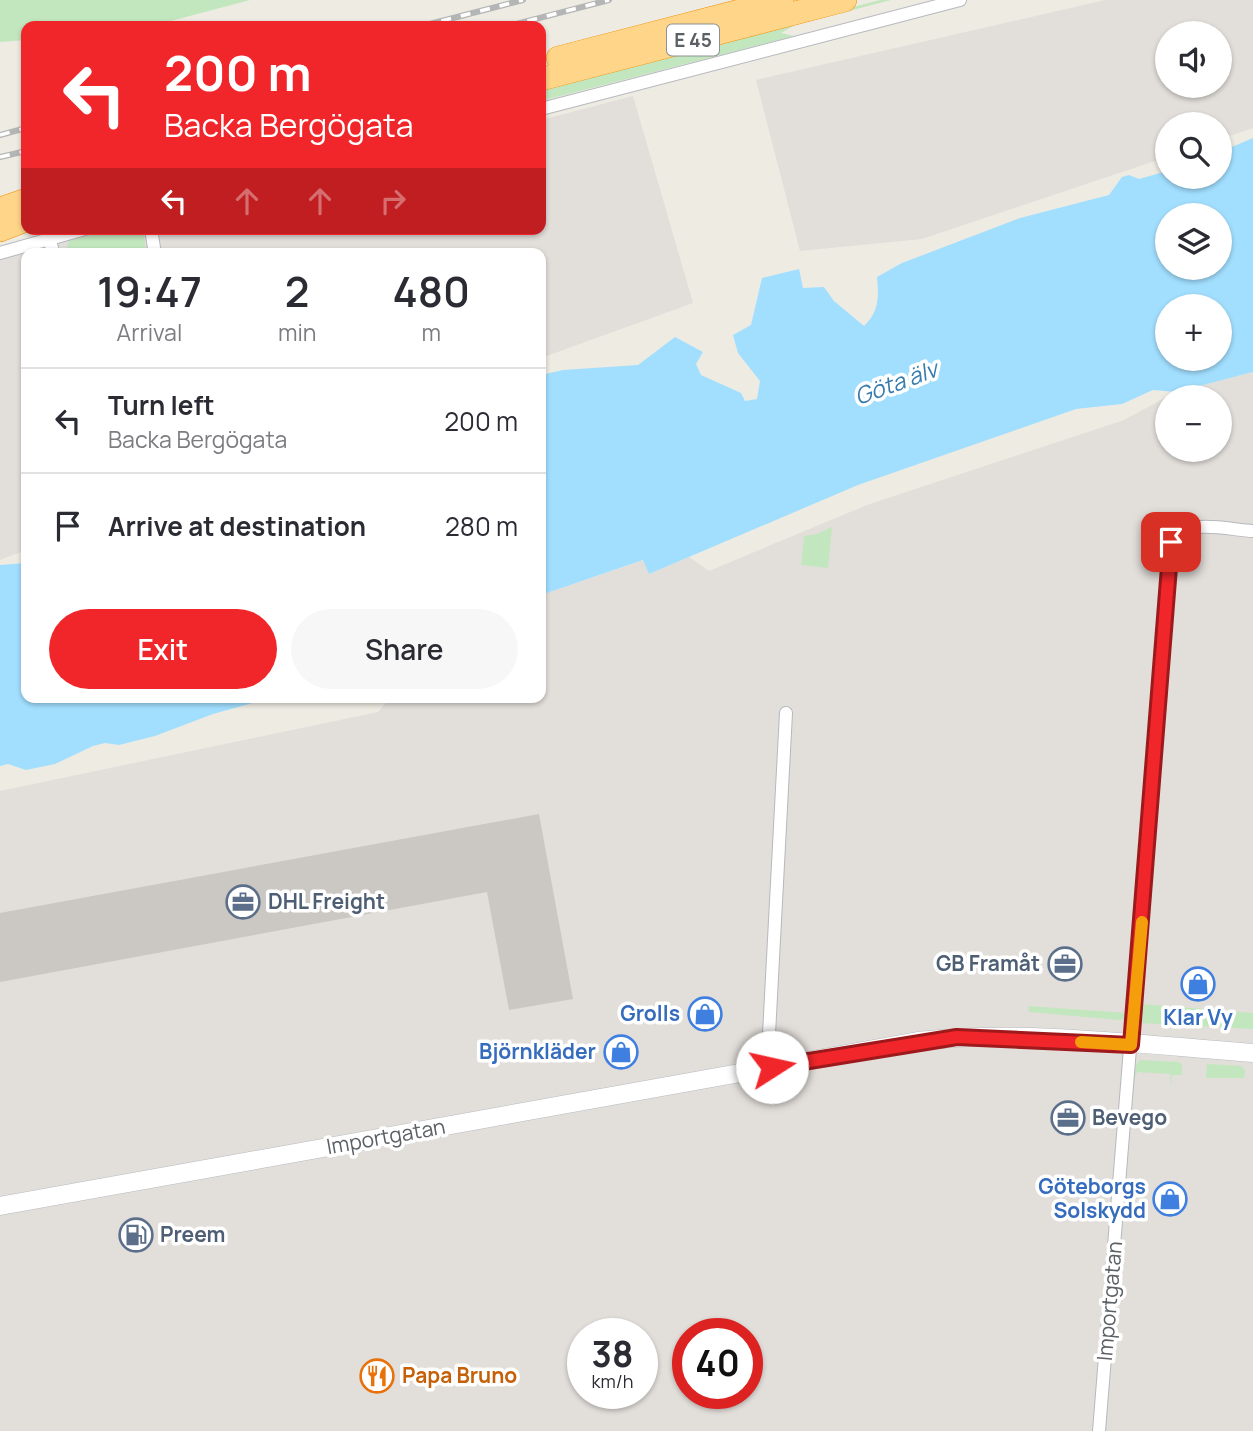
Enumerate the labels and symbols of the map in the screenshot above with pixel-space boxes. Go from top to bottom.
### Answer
road number: E 45 [667,24,719,56]
water label: Göta älv [850,351,945,412]
pin [1141,512,1201,572]
office icon: DHL Freight [224,883,262,921]
place label: DHL Freight [268,887,385,915]
office icon: GB Framåt [1046,945,1084,983]
place label: GB Framåt [936,949,1040,977]
shop icon: Klar Vy [1179,965,1217,1003]
shop icon: Grolls [686,995,724,1033]
place label: Grolls [620,999,680,1027]
place label: Klar Vy [1163,1003,1233,1031]
position arrow [735,1030,809,1104]
shop icon: Björnkläder [602,1033,640,1071]
place label: Björnkläder [479,1037,596,1065]
office icon: Bevego [1049,1099,1087,1137]
place label: Bevego [1092,1103,1167,1131]
street label: Importgatan [324,1112,447,1160]
place label: Göteborgs Solskydd [1038,1172,1146,1224]
shop icon: Göteborgs Solskydd [1151,1180,1189,1218]
fuel station icon: Preem [117,1216,155,1254]
place label: Preem [160,1220,225,1248]
street label: Importgatan [1090,1240,1128,1362]
speed limit sign: 40 [672,1318,763,1409]
restaurant icon: Papa Bruno [358,1357,396,1395]
place label: Papa Bruno [402,1361,517,1389]

